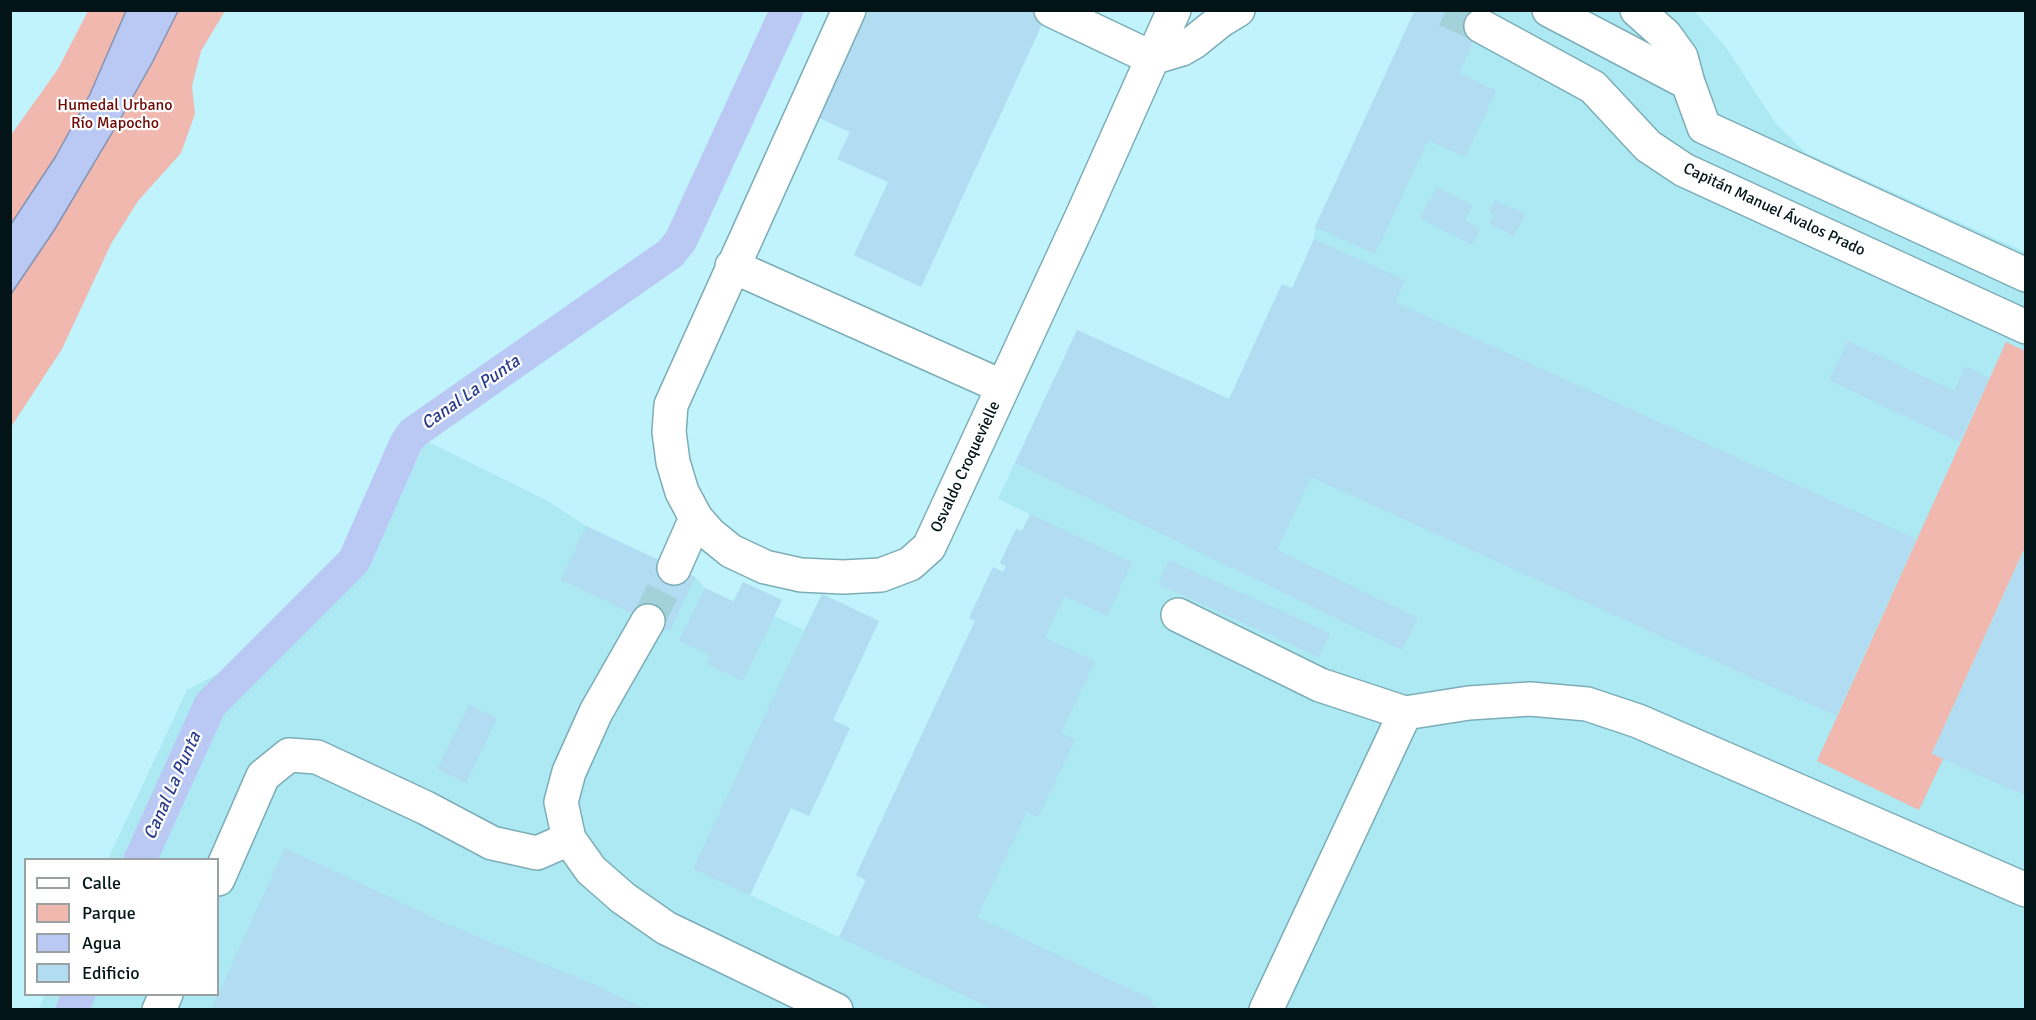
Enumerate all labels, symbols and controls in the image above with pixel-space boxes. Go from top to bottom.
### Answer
park label: Humedal Urbano Río Mapocho [57,96,173,134]
street label: Capitán Manuel Ávalos Prado [1680,159,1868,261]
water label: Canal La Punta [418,351,524,435]
street label: Osvaldo Croquevielle [927,398,1005,536]
water label: Canal La Punta [140,729,206,843]
legend [24,858,219,996]
text: Calle [82,872,121,894]
text: Parque [82,902,136,924]
text: Agua [82,932,121,954]
text: Edificio [82,962,140,984]

